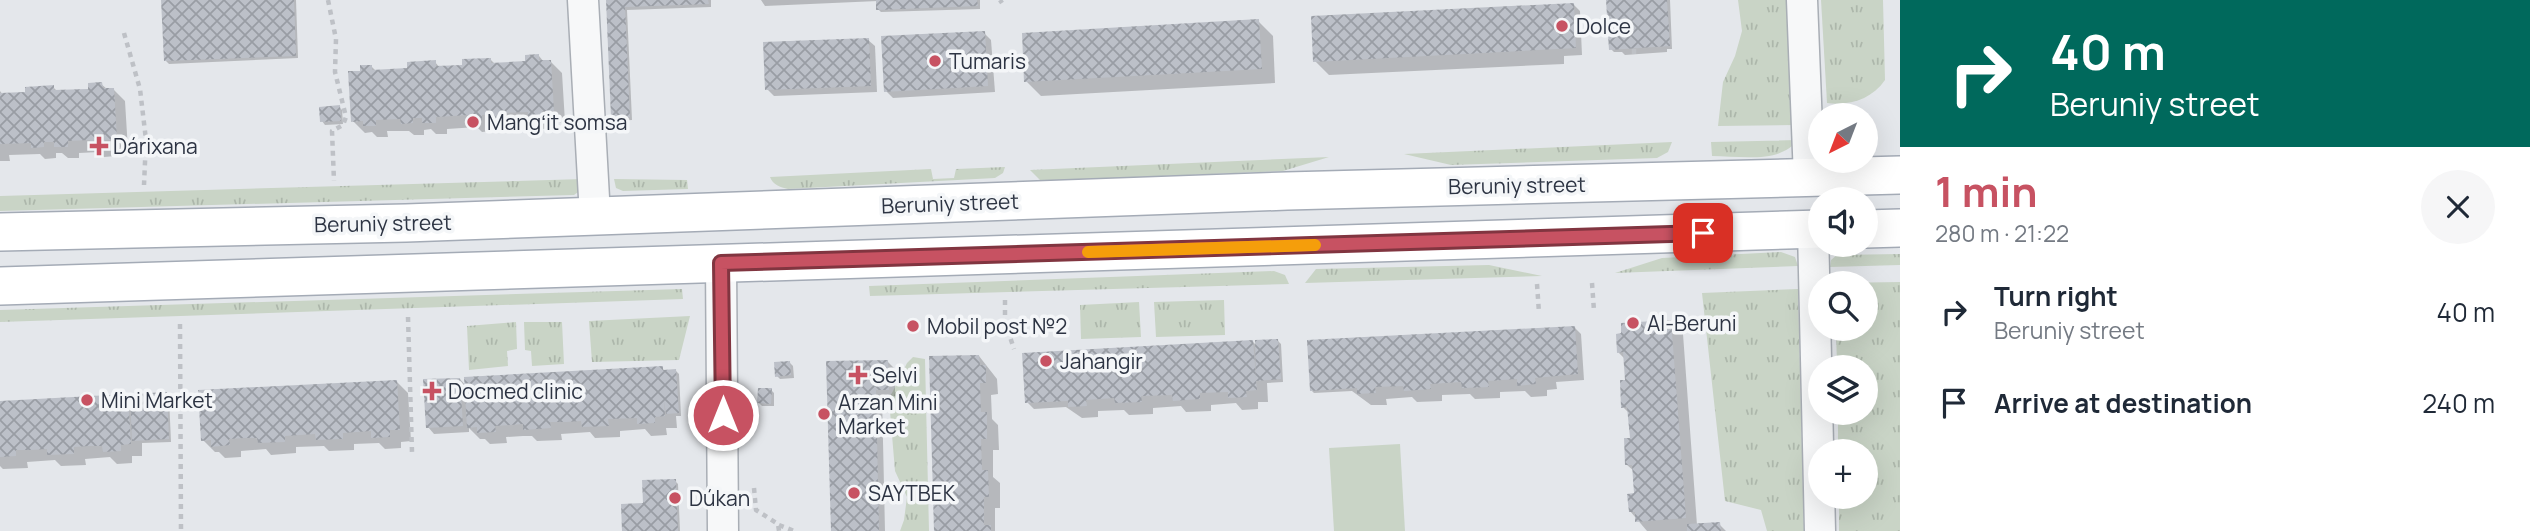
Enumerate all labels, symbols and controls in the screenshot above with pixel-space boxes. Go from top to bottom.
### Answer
place label: Dolce [1576,12,1631,40]
marker: Dolce [1554,18,1570,34]
text: 40 m [2050,18,2166,85]
icon: right [1935,28,2026,119]
place label: Tumaris [949,47,1026,75]
marker: Tumaris [927,53,943,69]
text: Beruniy street [2050,82,2260,126]
north arrow [1808,103,1878,173]
map controls [1808,103,1878,509]
place label: Mangʻit somsa [487,108,627,136]
marker: Mangʻit somsa [465,114,481,130]
place label: Dárixana [113,132,198,160]
marker: Dárixana [91,138,107,154]
text: 1 min [1935,162,2038,220]
street label: Beruniy street [1448,170,1586,200]
button: close [2421,170,2495,244]
street label: Beruniy street [881,187,1019,219]
button: sound [1808,187,1878,257]
pin [1673,203,1733,263]
street label: Beruniy street [314,208,452,238]
icon: arrive [1684,214,1722,252]
text: 280 m · 21:22 [1935,217,2069,249]
button: search [1808,271,1878,341]
text: Turn right [1994,278,2118,314]
icon: right [1935,293,1973,331]
text: 40 m [2437,294,2495,330]
place label: Al-Beruni [1647,309,1737,337]
place label: Mobil post №2 [927,312,1067,340]
text: Beruniy street [1994,314,2145,346]
marker: Al-Beruni [1625,315,1641,331]
marker: Mobil post №2 [905,318,921,334]
place label: Jahangir [1060,347,1143,375]
marker: Jahangir [1038,353,1054,369]
button: layers [1808,355,1878,425]
place label: Selvi [872,361,918,389]
marker: Selvi [850,367,866,383]
place label: Docmed clinic [448,377,583,405]
position arrow [686,378,760,452]
marker: Docmed clinic [422,381,442,401]
icon: arrive [1935,384,1973,422]
text: Arrive at destination [1994,385,2252,421]
text: 240 m [2422,385,2495,421]
place label: Mini Market [101,386,213,414]
place label: Arzan Mini Market [838,388,938,440]
marker: Mini Market [79,392,95,408]
marker: Arzan Mini Market [816,406,832,422]
button: + [1808,439,1878,509]
place label: SAYTBEK [868,479,956,507]
place label: Dúkan [689,484,750,512]
marker: SAYTBEK [846,485,862,501]
marker: Dúkan [667,490,683,506]

